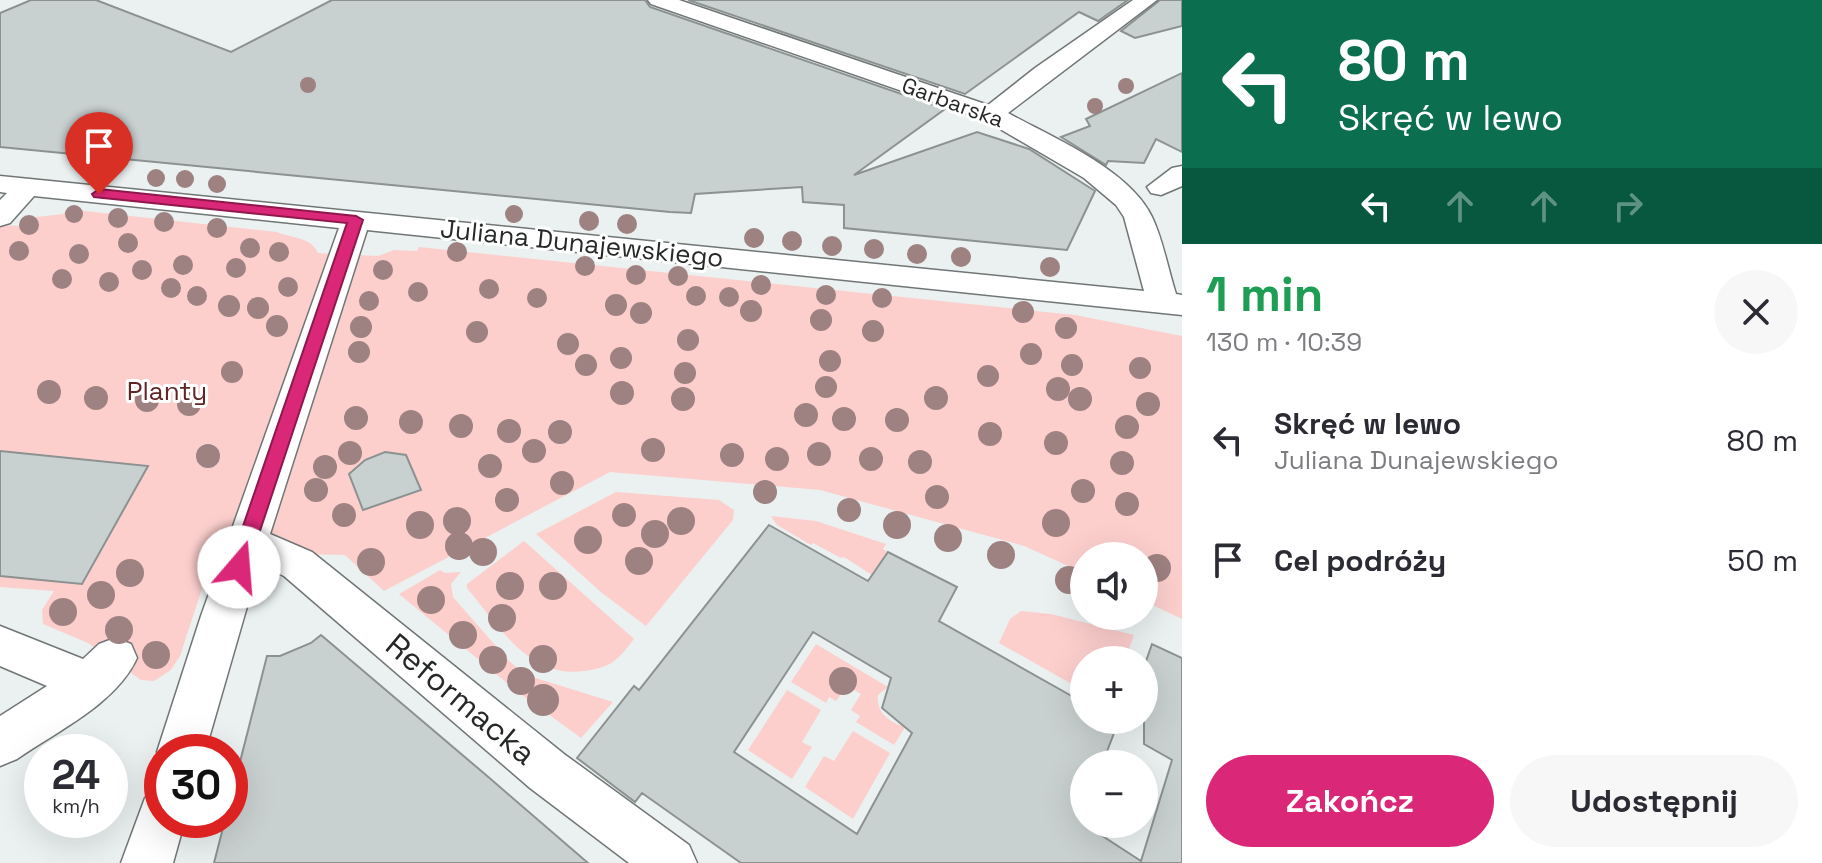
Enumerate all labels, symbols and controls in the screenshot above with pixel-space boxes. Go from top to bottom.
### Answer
text: 80 m [1338,25,1470,96]
icon: left [1206,32,1310,136]
street label: Garbarska [898,71,1008,133]
text: Skręć w lewo [1338,95,1563,141]
pin [65,112,133,194]
icon: arrive [77,124,121,168]
icon: left [1354,184,1398,228]
icon: ahead [1438,184,1482,228]
icon: ahead [1522,184,1566,228]
icon: right [1606,184,1650,228]
street label: Juliana Dunajewskiego [439,211,725,275]
text: 1 min [1206,264,1323,325]
button: close [1714,270,1798,354]
text: 130 m · 10:39 [1206,325,1362,359]
park label: Planty [127,374,207,408]
text: Skręć w lewo [1274,404,1461,443]
icon: left [1206,418,1250,462]
text: 80 m [1727,421,1798,460]
text: Juliana Dunajewskiego [1274,443,1558,477]
position arrow [197,525,281,609]
icon: arrive [1206,538,1250,582]
text: Cel podróży [1274,541,1446,580]
text: 50 m [1727,541,1798,580]
map controls [1070,542,1158,838]
button: sound [1070,542,1158,630]
street label: Reformacka [378,625,544,773]
button: + [1070,646,1158,734]
speed limit sign: 30 [144,734,248,838]
text: 24 [52,750,100,801]
button: − [1070,750,1158,838]
button: Zakończ [1206,755,1494,847]
button: Udostępnij [1510,755,1798,847]
text: km/h [52,793,100,819]

